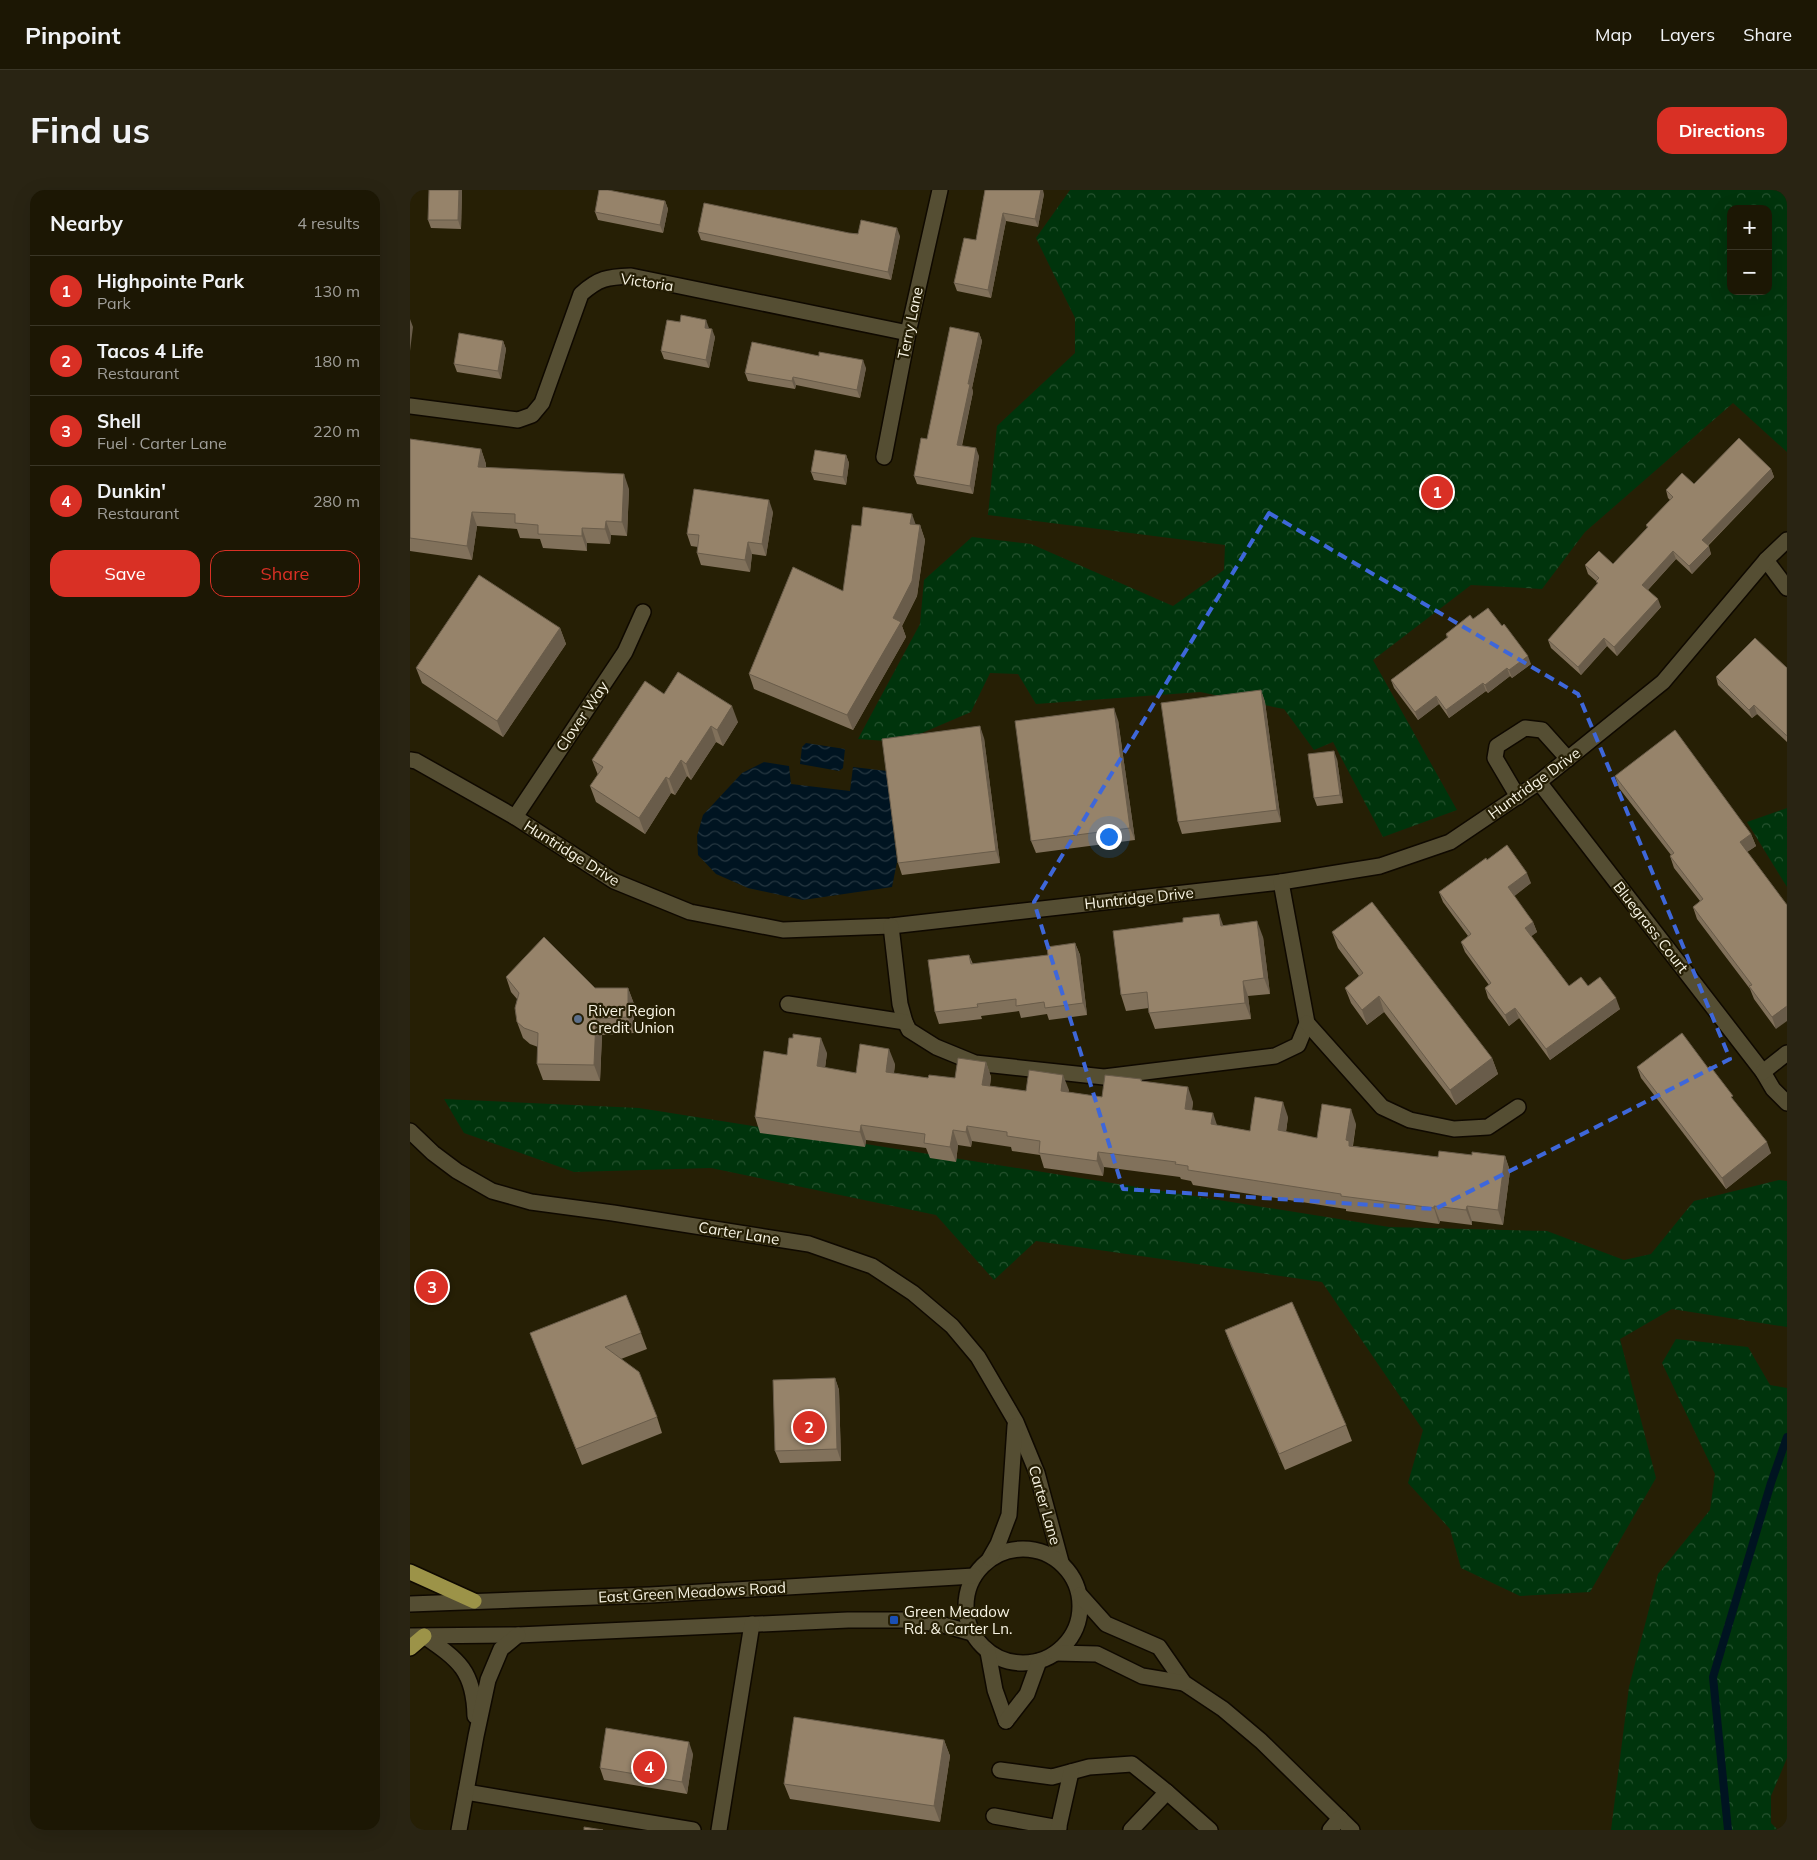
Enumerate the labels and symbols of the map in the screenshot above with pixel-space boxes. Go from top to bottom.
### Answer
street label: Victoria [619,269,675,295]
street label: Terry Lane [893,285,927,361]
pin: 1 [1421,473,1453,511]
street label: Clover Way [552,677,612,755]
street label: Huntridge Drive [1484,743,1584,823]
street label: Huntridge Drive [521,816,623,890]
your location [1096,824,1122,850]
street label: Bluegrass Court [1609,877,1693,977]
street label: Huntridge Drive [1084,883,1194,913]
place label: River Region Credit Union [588,1001,676,1037]
marker: River Region Credit Union [572,1013,584,1025]
street label: Carter Lane [697,1217,781,1249]
pin: 3 [416,1268,448,1306]
pin: 2 [793,1408,825,1446]
street label: Carter Lane [1025,1463,1065,1547]
street label: East Green Meadows Road [598,1578,786,1606]
place label: Green Meadow Rd. & Carter Ln. [904,1602,1012,1638]
marker: Green Meadow Rd. & Carter Ln. [888,1614,900,1626]
pin: 4 [633,1748,665,1786]

